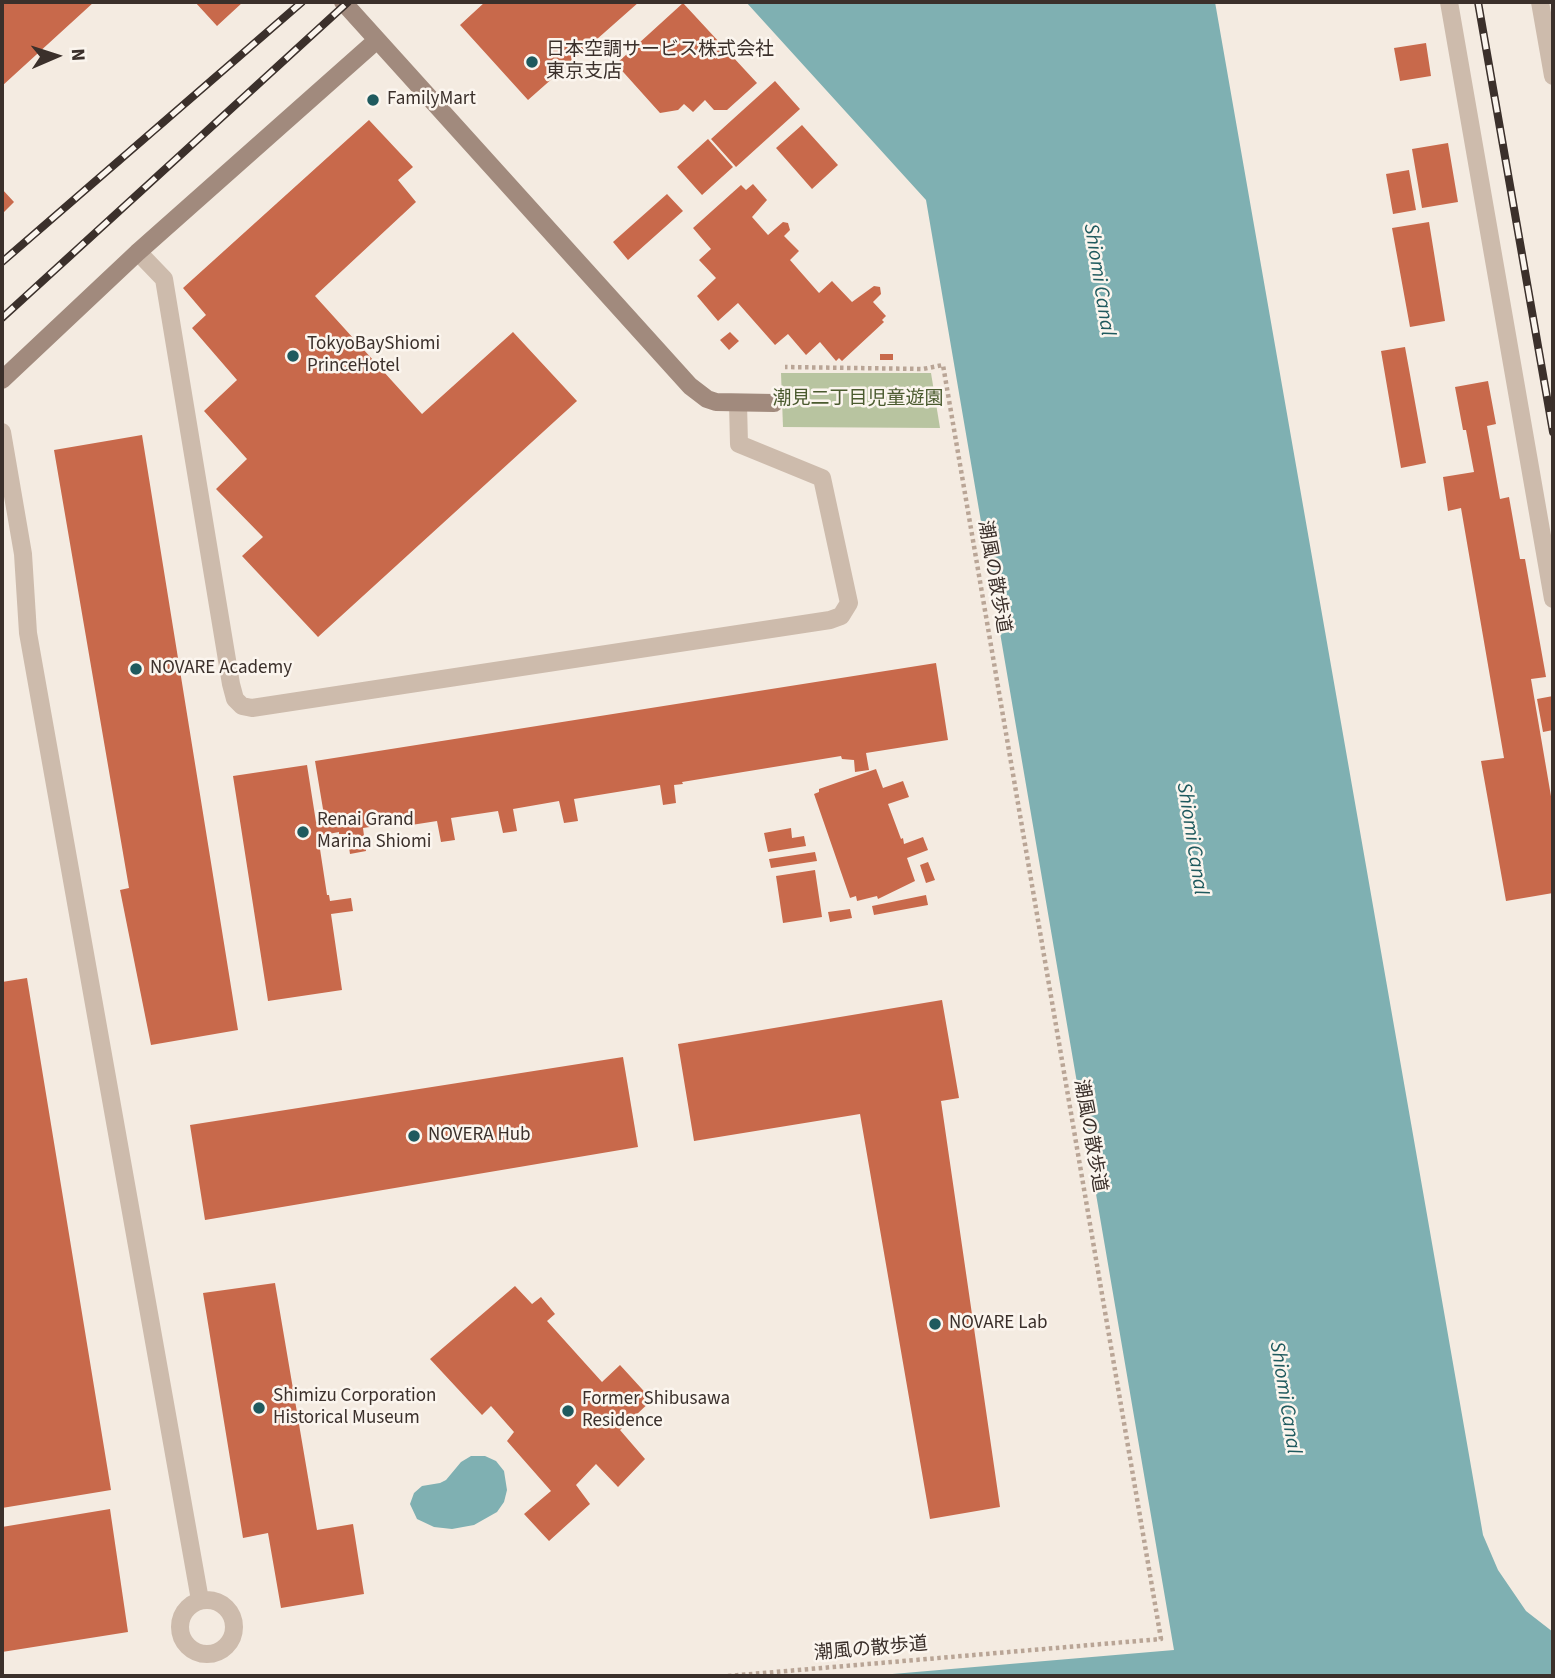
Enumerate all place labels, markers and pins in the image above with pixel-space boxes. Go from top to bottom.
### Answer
place label: 日本空調サービス株式会社 東京支店 [546,40,774,84]
marker: 日本空調サービス株式会社 東京支店 [524,54,540,70]
place label: FamilyMart [387,89,476,111]
marker: FamilyMart [365,92,381,108]
place label: TokyoBayShiomi PrinceHotel [307,334,440,378]
marker: TokyoBayShiomi PrinceHotel [285,348,301,364]
place label: NOVARE Academy [150,658,292,680]
marker: NOVARE Academy [128,661,144,677]
place label: Renai Grand Marina Shiomi [317,810,431,854]
marker: Renai Grand Marina Shiomi [295,824,311,840]
place label: NOVERA Hub [428,1125,531,1147]
marker: NOVERA Hub [406,1128,422,1144]
place label: NOVARE Lab [949,1313,1048,1335]
marker: NOVARE Lab [927,1316,943,1332]
place label: Shimizu Corporation Historical Museum [273,1386,436,1430]
place label: Former Shibusawa Residence [582,1389,730,1433]
marker: Shimizu Corporation Historical Museum [251,1400,267,1416]
marker: Former Shibusawa Residence [560,1403,576,1419]

